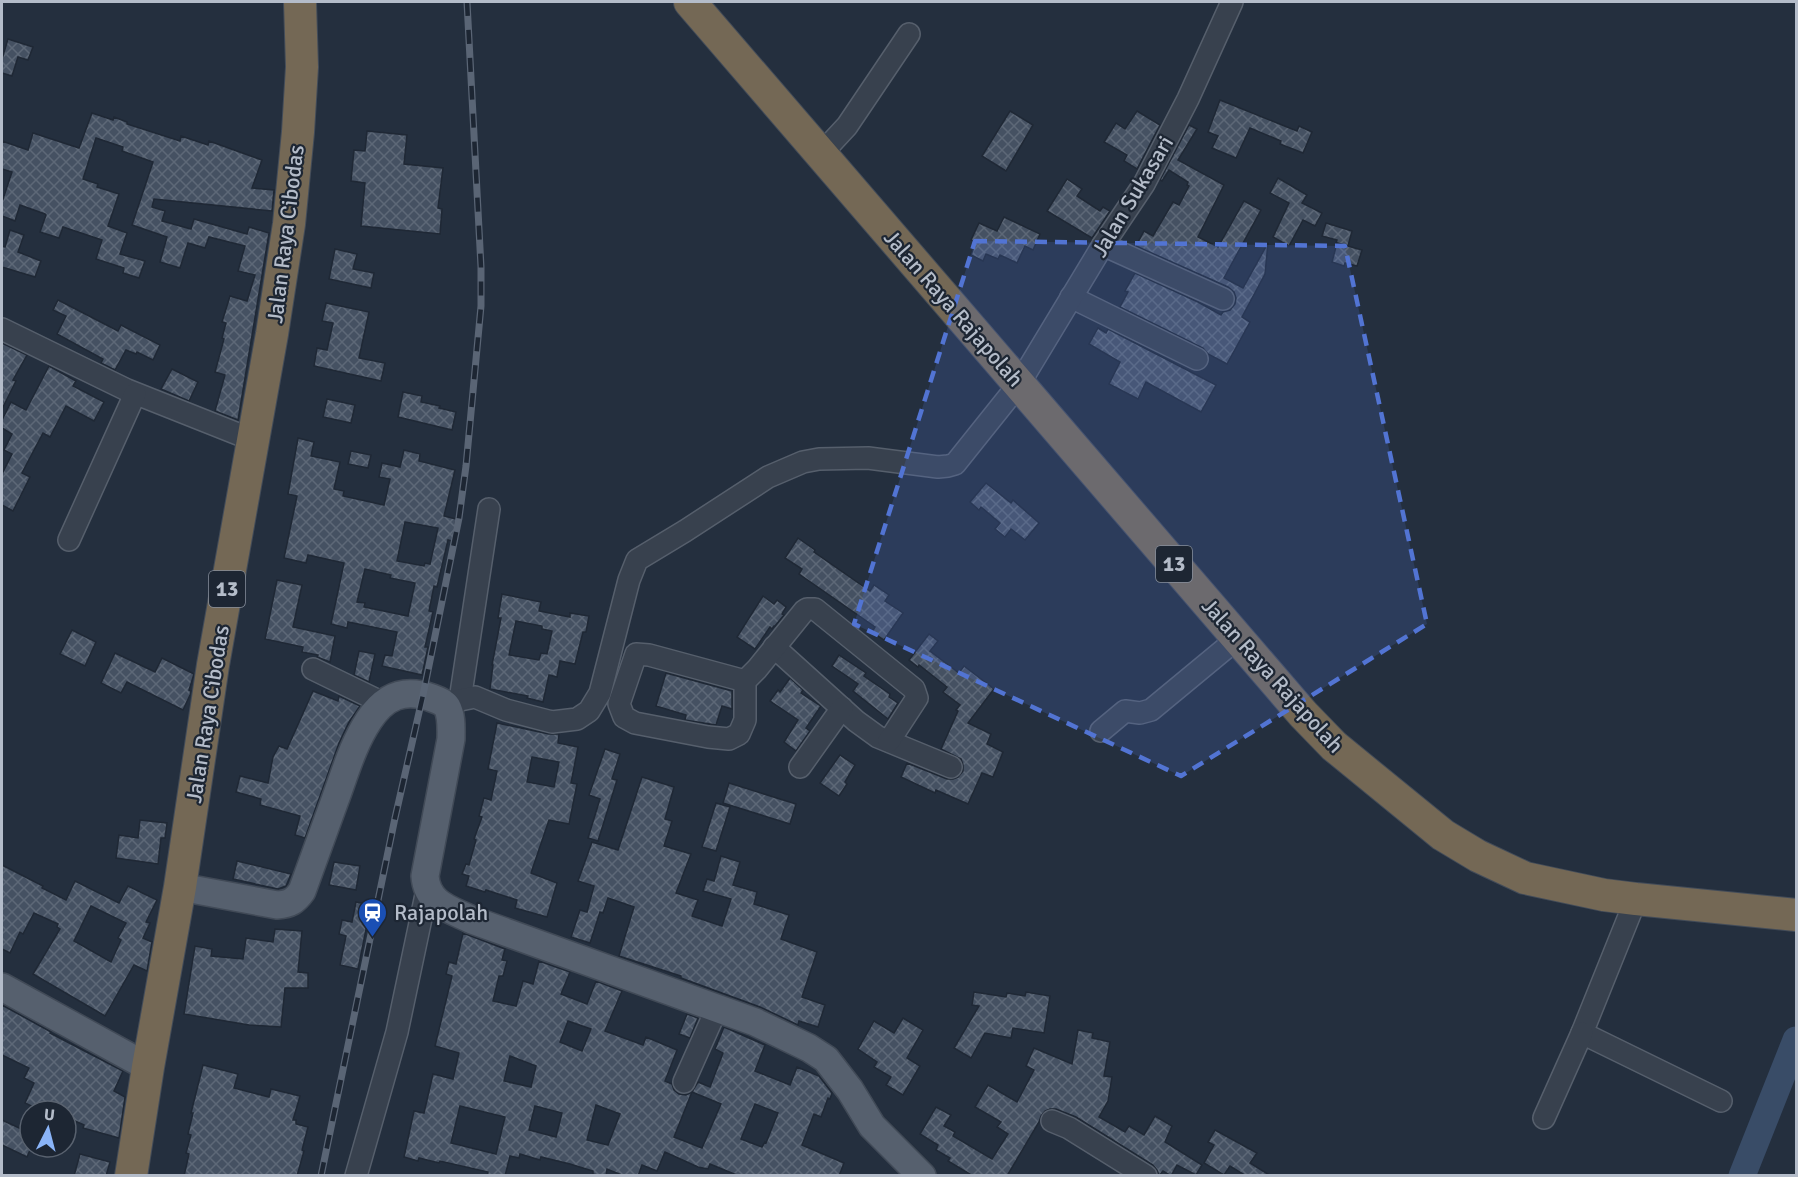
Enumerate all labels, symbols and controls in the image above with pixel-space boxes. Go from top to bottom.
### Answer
street label: Jalan Sukasari [1086,131,1179,262]
street label: Jalan Raya Cibodas [261,143,310,325]
street label: Jalan Raya Rajapolah [878,224,1029,392]
road number: 13 [1156,546,1192,582]
road number: 13 [209,571,245,607]
street label: Jalan Raya Rajapolah [1196,592,1349,758]
street label: Jalan Raya Cibodas [180,623,235,805]
station icon: Rajapolah [357,896,389,938]
place label: Rajapolah [394,899,488,926]
north arrow [18,1099,78,1159]
text: U [43,1105,56,1126]

